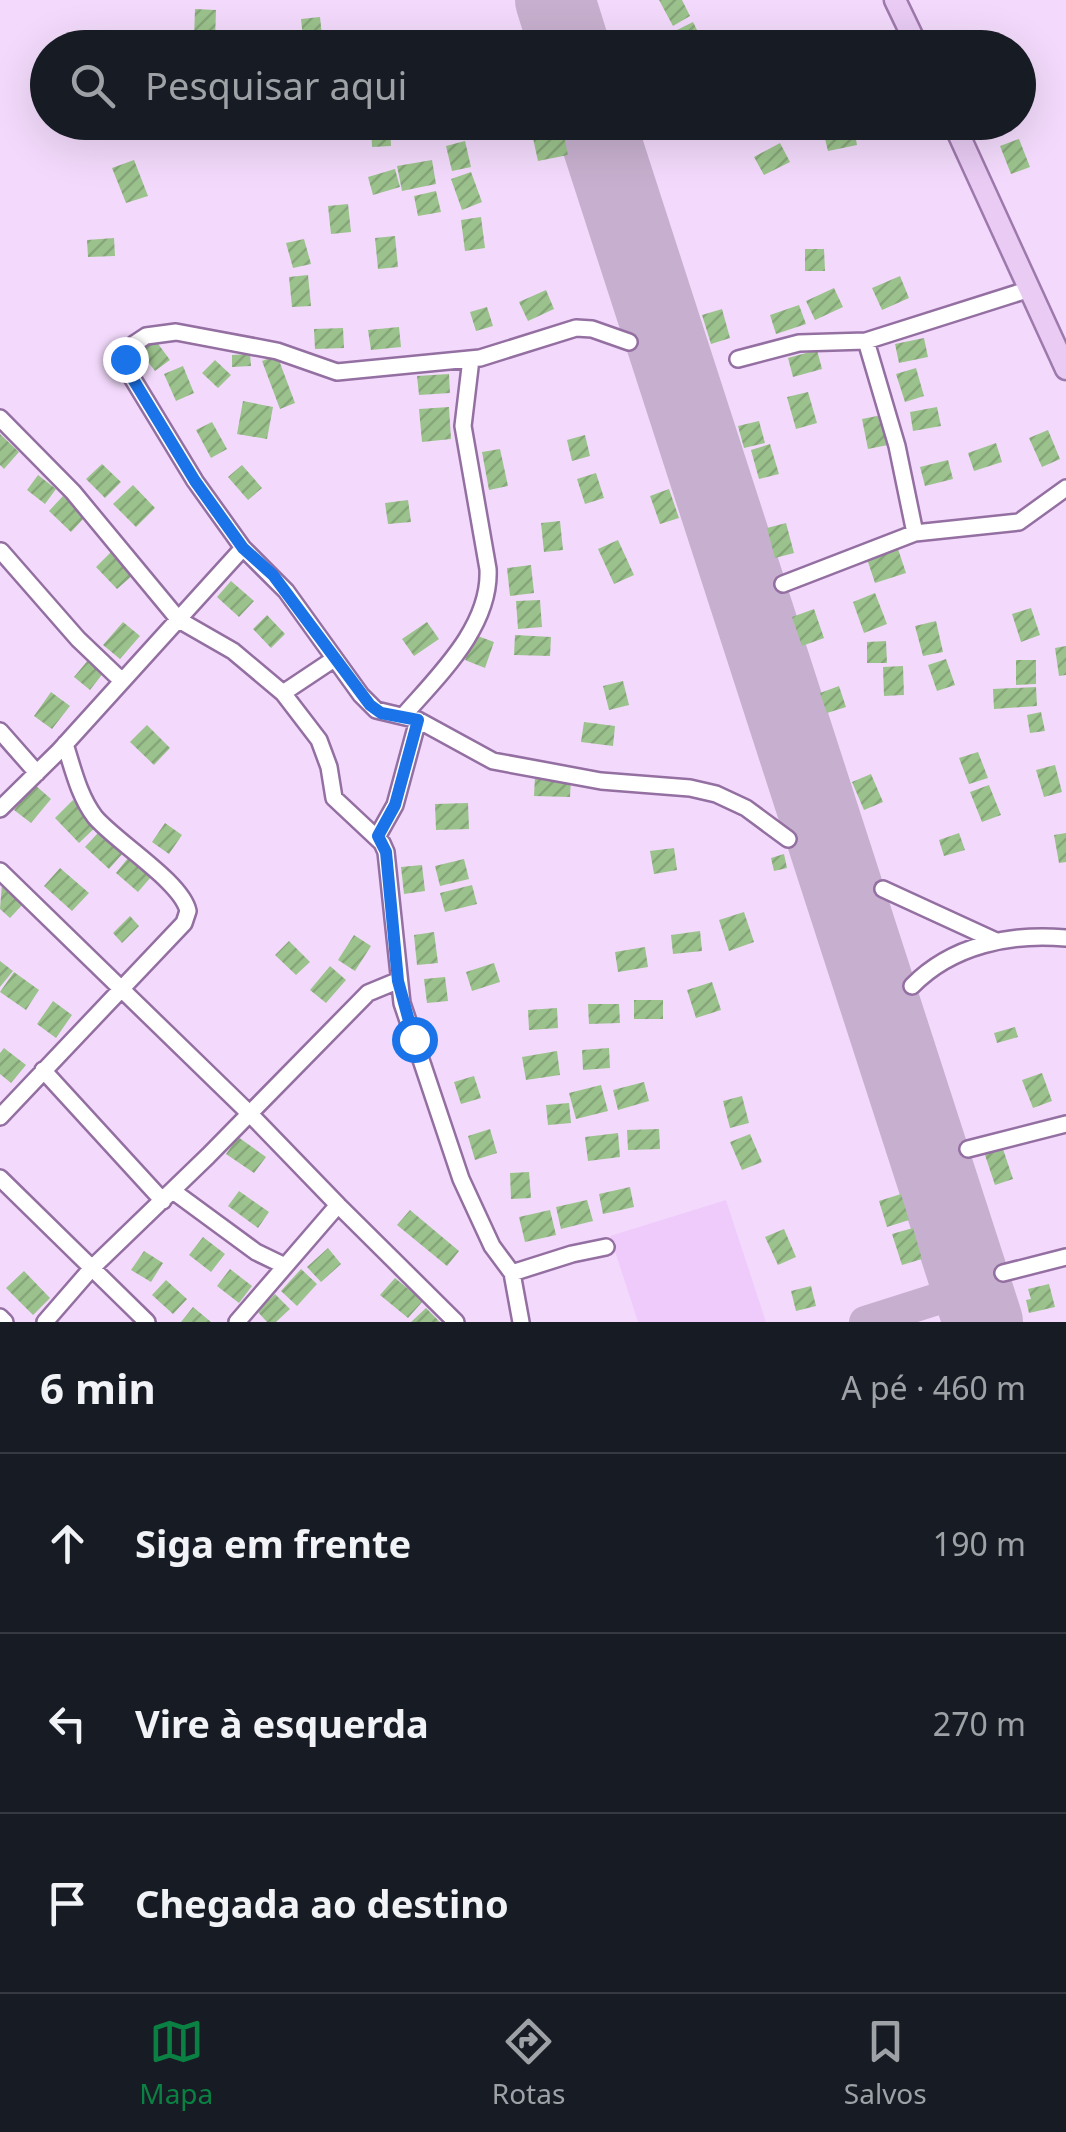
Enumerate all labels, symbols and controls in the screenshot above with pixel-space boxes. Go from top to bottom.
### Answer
search box [30,30,1036,140]
icon: search [65,58,120,113]
text: Pesquisar aqui [145,59,407,111]
route end [103,337,149,383]
route start [392,1017,438,1063]
text: 6 min [40,1359,156,1416]
text: A pé · 460 m [841,1366,1026,1409]
icon: ahead [40,1516,95,1571]
text: Siga em frente [135,1517,411,1569]
text: 190 m [933,1522,1026,1565]
icon: left [40,1696,95,1751]
text: Vire à esquerda [135,1697,429,1749]
text: 270 m [933,1702,1026,1745]
icon: arrive [40,1876,95,1931]
text: Chegada ao destino [135,1877,509,1929]
tab: Mapa [139,2014,213,2112]
tab: Rotas [492,2014,565,2112]
tab: Salvos [844,2014,927,2112]

